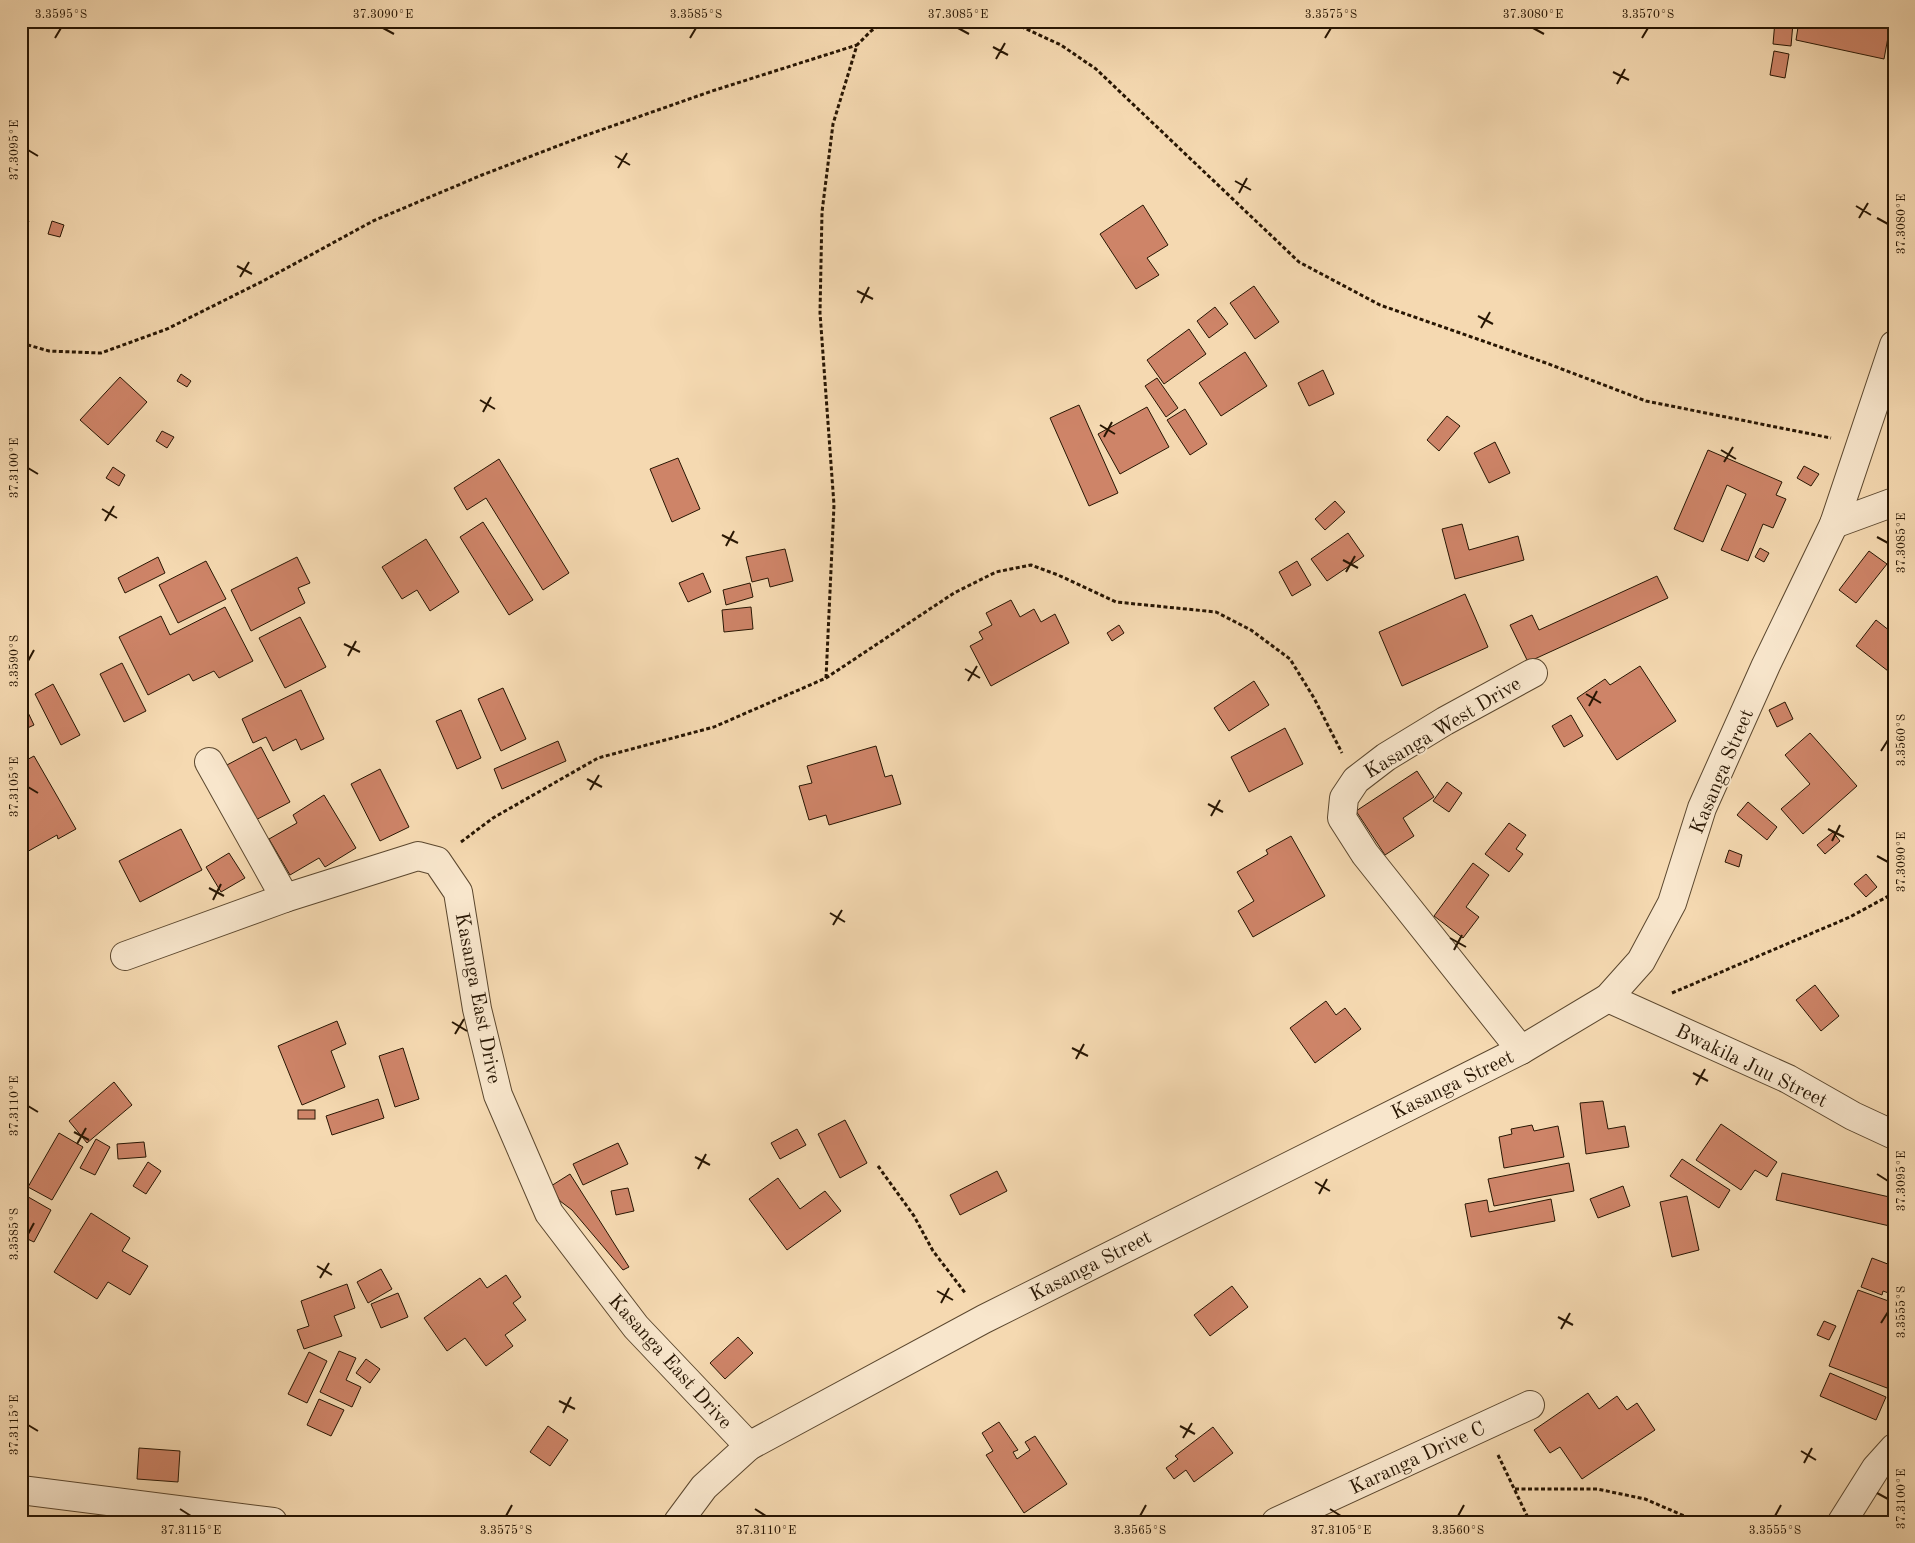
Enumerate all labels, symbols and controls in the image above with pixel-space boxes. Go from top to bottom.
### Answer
text: 3.3595°S [35,8,87,21]
text: 3.3585°S [670,8,722,21]
text: 37.3085°E [928,8,988,21]
text: 3.3575°S [1305,8,1357,21]
text: 3.3570°S [1622,8,1674,21]
text: 37.3090°E [353,9,413,21]
text: 37.3080°E [1503,9,1563,21]
text: 37.3095°E [8,120,21,180]
text: 37.3080°E [1896,194,1908,254]
text: 37.3100°E [9,438,21,498]
text: 37.3085°E [1895,513,1908,573]
text: 3.3590°S [8,635,21,687]
street label: Kasanga West Drive [1361,674,1525,783]
street label: Kasanga Street [1688,706,1758,837]
text: 3.3560°S [1895,714,1908,766]
text: 37.3105°E [8,757,21,817]
text: 37.3090°E [1896,832,1908,892]
street label: Kasanga East Drive [451,911,503,1086]
street label: Bwakila Juu Street [1672,1021,1830,1112]
street label: Kasanga Street [1388,1048,1517,1124]
text: 37.3110°E [9,1076,21,1136]
text: 37.3095°E [1895,1151,1908,1211]
text: 3.3585°S [8,1208,21,1260]
street label: Kasanga Street [1027,1228,1155,1306]
text: 3.3555°S [1895,1286,1908,1338]
street label: Kasanga East Drive [604,1291,735,1434]
text: 37.3115°E [8,1395,21,1455]
street label: Karanga Drive C [1347,1419,1489,1499]
text: 37.3100°E [1896,1469,1908,1529]
text: 37.3115°E [161,1524,221,1537]
text: 3.3575°S [480,1524,532,1537]
text: 3.3565°S [1114,1524,1166,1537]
text: 37.3105°E [1311,1524,1371,1537]
text: 3.3560°S [1432,1524,1484,1537]
text: 3.3555°S [1749,1524,1801,1537]
text: 37.3110°E [736,1525,796,1537]

